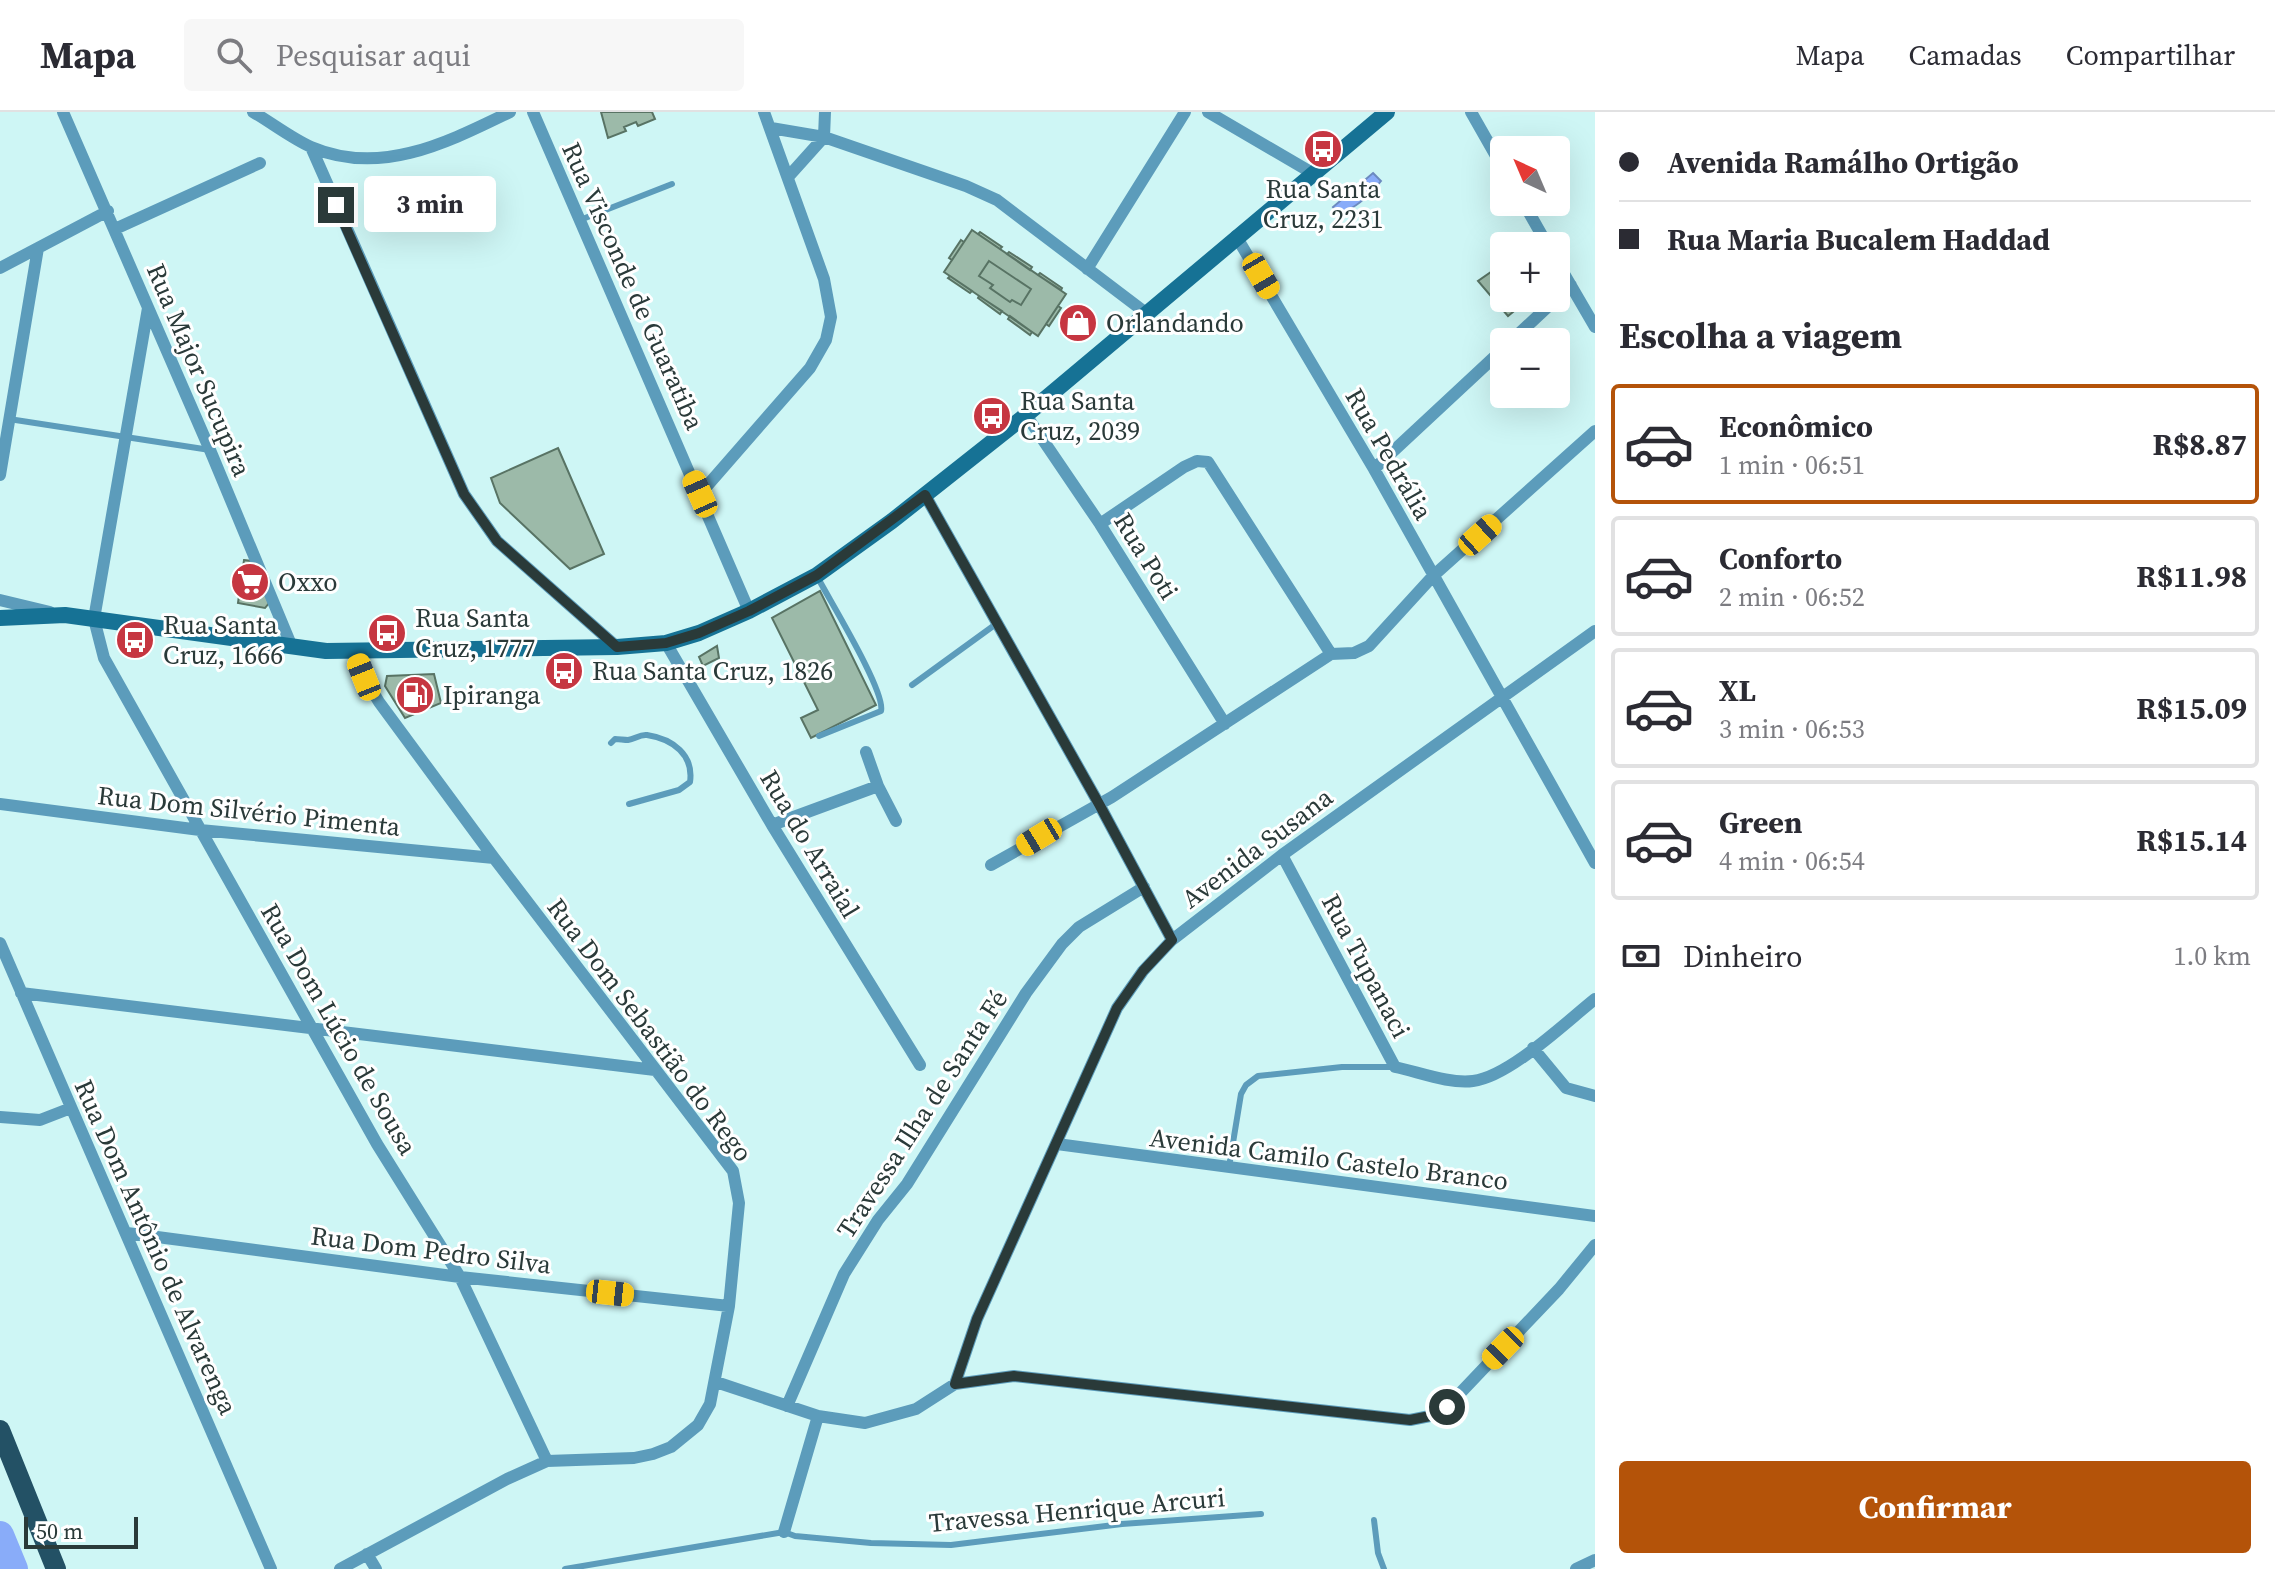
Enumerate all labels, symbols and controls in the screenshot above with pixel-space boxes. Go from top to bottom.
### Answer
search box [184,19,744,91]
text: Mapa [40,29,136,81]
icon: search [212,33,256,77]
text: Pesquisar aqui [276,35,471,76]
text: Mapa [1796,36,1865,74]
text: Camadas [1909,36,2022,74]
text: Compartilhar [2066,36,2235,74]
bus stop icon: Rua Santa Cruz, 2231 [1302,128,1344,170]
street label: Rua Visconde de Guaratiba [553,136,713,436]
north arrow [1490,136,1570,216]
map controls [1490,136,1570,408]
text: Avenida Ramálho Ortigão [1667,142,2019,183]
place label: Rua Santa Cruz, 2231 [1263,171,1383,237]
callout: 3 min [364,177,496,233]
text: 3 min [396,186,464,222]
route end [318,187,354,223]
text: Rua Maria Bucalem Haddad [1667,219,2050,260]
button: + [1490,232,1570,312]
car [1239,249,1283,303]
street label: Rua Major Sucupira [138,258,260,483]
shop icon: Orlandando [1057,302,1099,344]
place label: Orlandando [1106,305,1244,341]
text: Escolha a viagem [1619,311,1902,360]
button: − [1490,328,1570,408]
street label: Rua Pedrália [1337,382,1442,527]
place label: Rua Santa Cruz, 2039 [1020,383,1140,449]
bus stop icon: Rua Santa Cruz, 2039 [971,395,1013,437]
text: Econômico [1719,406,1873,447]
icon: car [1623,408,1695,480]
text: R$8.87 [2152,424,2247,465]
text: 1 min · 06:51 [1719,447,1865,483]
car [679,467,721,521]
street label: Rua Poti [1105,506,1187,606]
car [1454,510,1506,560]
text: Conforto [1719,538,1842,579]
icon: car [1623,540,1695,612]
text: R$11.98 [2136,556,2247,597]
supermarket icon: Oxxo [229,561,271,603]
place label: Oxxo [278,564,338,600]
text: 2 min · 06:52 [1719,579,1865,615]
place label: Rua Santa Cruz, 1777 [415,600,535,666]
place label: Rua Santa Cruz, 1666 [163,607,283,673]
bus stop icon: Rua Santa Cruz, 1777 [366,612,408,654]
bus stop icon: Rua Santa Cruz, 1666 [114,619,156,661]
car [344,650,384,704]
bus stop icon: Rua Santa Cruz, 1826 [543,650,585,692]
place label: Rua Santa Cruz, 1826 [592,653,833,689]
text: XL [1719,670,1756,711]
icon: car [1623,672,1695,744]
fuel station icon: Ipiranga [394,674,436,716]
place label: Ipiranga [443,677,541,713]
text: R$15.09 [2136,688,2247,729]
text: 3 min · 06:53 [1719,711,1865,747]
street label: Rua do Arraial [752,763,869,925]
street label: Rua Dom Silvério Pimenta [96,777,403,845]
street label: Avenida Susana [1174,779,1340,917]
text: Green [1719,802,1802,843]
icon: car [1623,804,1695,876]
car [1012,814,1066,860]
text: R$15.14 [2136,820,2247,861]
text: 4 min · 06:54 [1719,843,1865,879]
street label: Rua Tupanaci [1313,888,1419,1044]
street label: Rua Dom Sebastião do Rego [539,891,761,1169]
street label: Rua Dom Lúcio de Sousa [252,897,426,1162]
icon: cash [1619,934,1663,978]
text: Dinheiro [1683,936,1803,977]
text: 1.0 km [2173,938,2251,974]
street label: Travessa Ilha de Santa Fé [828,983,1016,1245]
street label: Rua Dom Antônio de Alvarenga [66,1074,247,1421]
street label: Avenida Camilo Castelo Branco [1148,1119,1510,1199]
street label: Rua Dom Pedro Silva [309,1217,554,1283]
car [585,1279,635,1307]
car [1478,1322,1528,1374]
route start [1429,1389,1465,1425]
button: Confirmar [1619,1461,2251,1553]
street label: Travessa Henrique Arcuri [927,1479,1227,1541]
scale bar [24,1513,138,1549]
text: 50 m [36,1516,83,1546]

